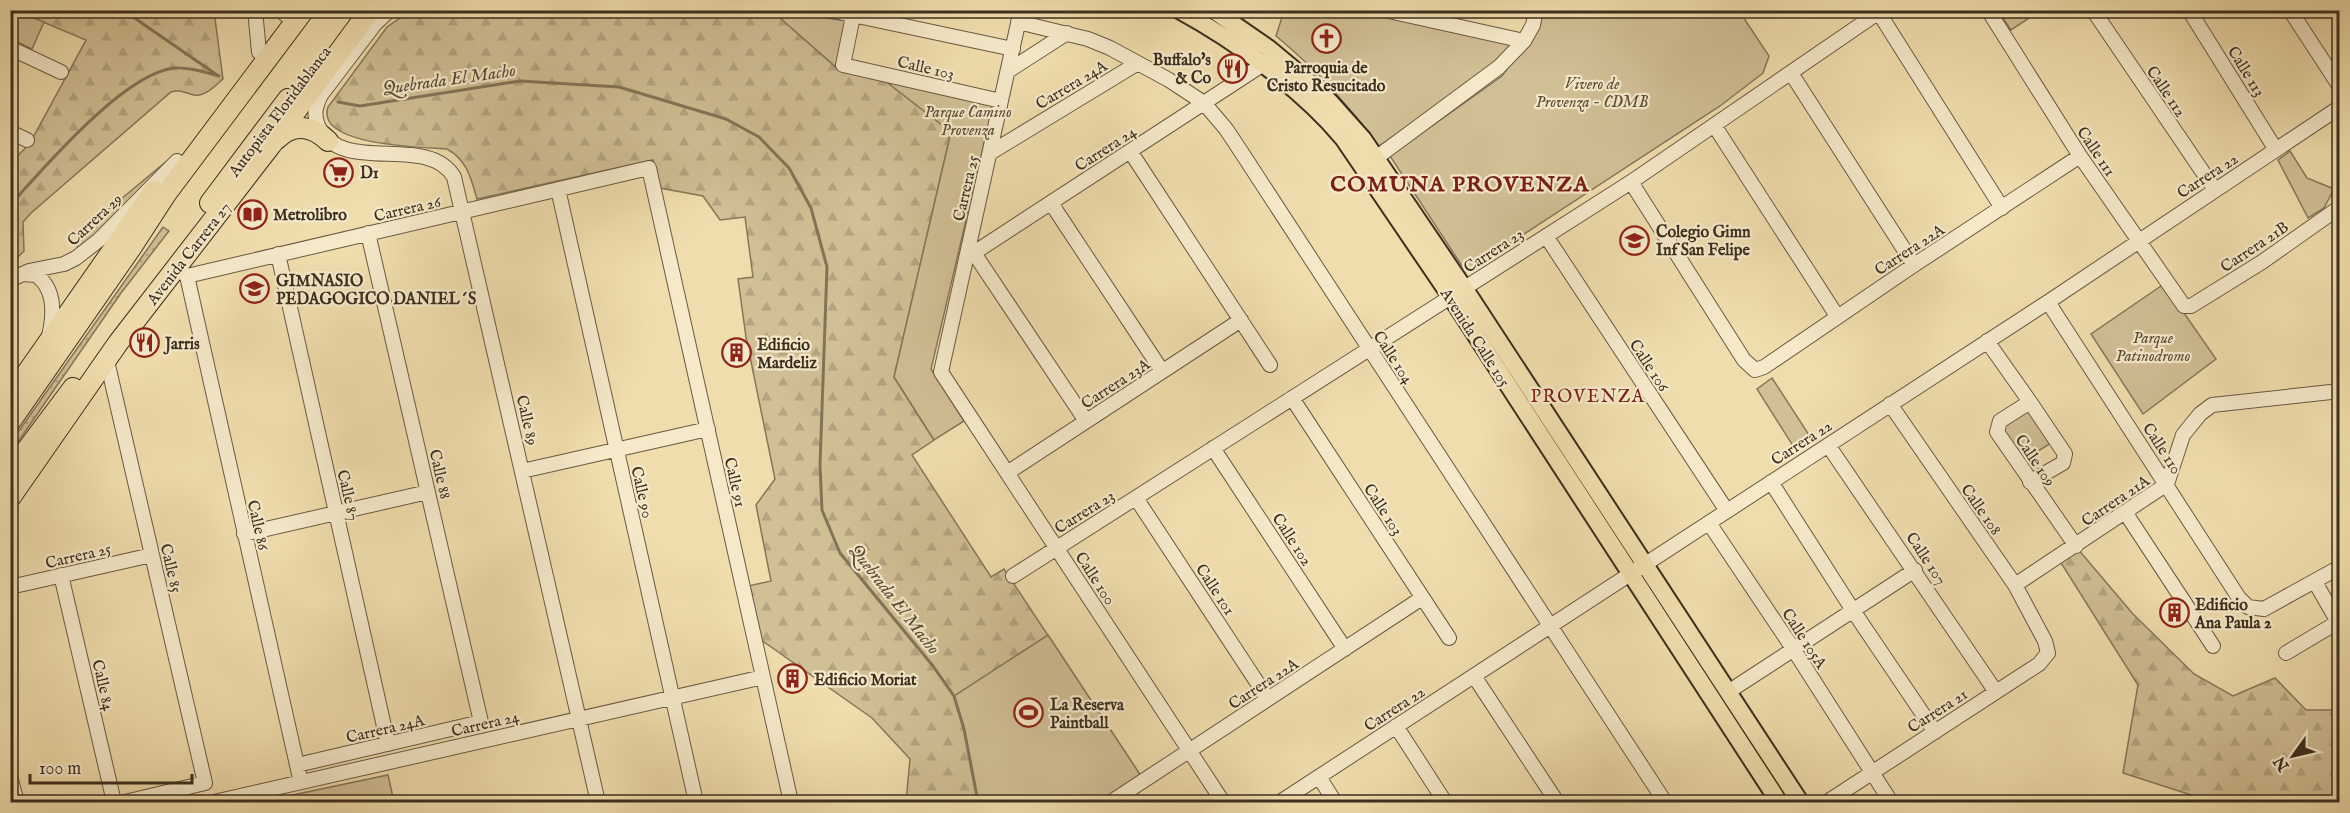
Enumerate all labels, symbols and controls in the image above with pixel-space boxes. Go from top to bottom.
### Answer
church icon: Parroquia de Cristo Resucitado [1310,23,1342,55]
street label: Autopista Floridablanca [224,43,336,182]
street label: Calle 113 [2222,43,2269,101]
place label: Buffalo's & Co [1153,51,1211,89]
restaurant icon: Buffalo's & Co [1216,52,1248,84]
street label: Calle 103 [895,53,956,85]
street label: Carrera 24A [1033,56,1112,115]
place label: Parroquia de Cristo Resucitado [1267,59,1386,97]
water label: Quebrada El Macho [381,60,517,101]
street label: Calle 112 [2141,63,2190,121]
park label: Vivero de Provenza - CDMB [1536,75,1648,113]
park label: Parque Camino Provenza [924,103,1012,141]
street label: Carrera 24 [1072,122,1141,177]
street label: Calle 111 [2071,123,2119,181]
street label: Carrera 22 [2174,150,2242,204]
street label: Carrera 25 [950,153,984,223]
supermarket icon: D1 [323,156,355,188]
place label: D1 [360,164,379,184]
district label: COMUNA PROVENZA [1330,171,1590,199]
street label: Carrera 29 [64,190,127,251]
street label: Carrera 26 [372,193,443,227]
library icon: Metrolibro [236,198,268,230]
street label: Avenida Carrera 27 [143,199,236,310]
place label: Metrolibro [273,206,347,226]
street label: Carrera 21B [2217,218,2293,278]
street label: Carrera 22A [1871,220,1950,281]
place label: Colegio Gimn Inf San Felipe [1656,223,1751,261]
school or university icon: Colegio Gimn Inf San Felipe [1619,224,1651,256]
street label: Carrera 23 [1460,225,1528,278]
place label: GIMNASIO PEDAGOGICO DANIEL´S [276,272,476,310]
school or university icon: GIMNASIO PEDAGOGICO DANIEL´S [239,273,271,305]
street label: Avenida Calle 105 [1434,284,1514,391]
restaurant icon: Jarris [128,327,160,359]
street label: Calle 104 [1368,328,1417,389]
park label: Parque Patinodromo [2116,329,2190,367]
place label: Jarris [163,335,200,355]
place label: Edificio Mardeliz [757,336,817,374]
street label: Calle 106 [1624,336,1673,396]
building icon: Edificio Mardeliz [720,337,752,369]
street label: Carrera 23A [1078,354,1155,414]
district label: PROVENZA [1530,386,1646,409]
street label: Calle 89 [511,393,542,448]
street label: Carrera 22 [1768,417,1836,471]
street label: Calle 110 [2137,419,2185,479]
street label: Calle 109 [2010,431,2059,491]
street label: Calle 88 [424,448,454,501]
street label: Calle 91 [719,455,750,509]
street label: Calle 90 [625,465,657,521]
street label: Calle 87 [331,468,363,523]
street label: Carrera 21A [2078,471,2155,532]
street label: Calle 103 [1358,480,1406,540]
street label: Calle 108 [1956,481,2005,540]
street label: Carrera 23 [1051,486,1119,539]
street label: Calle 86 [242,498,273,553]
street label: Calle 102 [1267,510,1316,570]
street label: Calle 107 [1901,529,1950,589]
street label: Carrera 25 [44,540,114,574]
water label: Quebrada El Macho [844,540,944,660]
street label: Calle 85 [155,542,185,595]
street label: Calle 100 [1070,549,1119,610]
street label: Calle 101 [1190,561,1238,620]
place label: Edificio Ana Paula 2 [2194,596,2272,634]
building icon: Edificio Ana Paula 2 [2158,597,2190,629]
street label: Calle 105A [1776,605,1831,674]
street label: Carrera 22A [1225,654,1304,715]
street label: Calle 84 [86,658,118,713]
building icon: Edificio Moriat [777,663,809,695]
place label: Edificio Moriat [814,671,917,691]
street label: Carrera 22 [1361,683,1429,737]
street label: Carrera 21 [1904,685,1972,738]
place label: La Reserva Paintball [1050,696,1125,734]
sports icon: La Reserva Paintball [1013,697,1045,729]
street label: Carrera 24 [450,707,522,742]
street label: Carrera 24A [344,711,428,749]
north arrow [2263,726,2323,786]
scale bar [30,747,192,785]
text: N [2270,752,2295,775]
text: 100 m [39,758,81,781]

